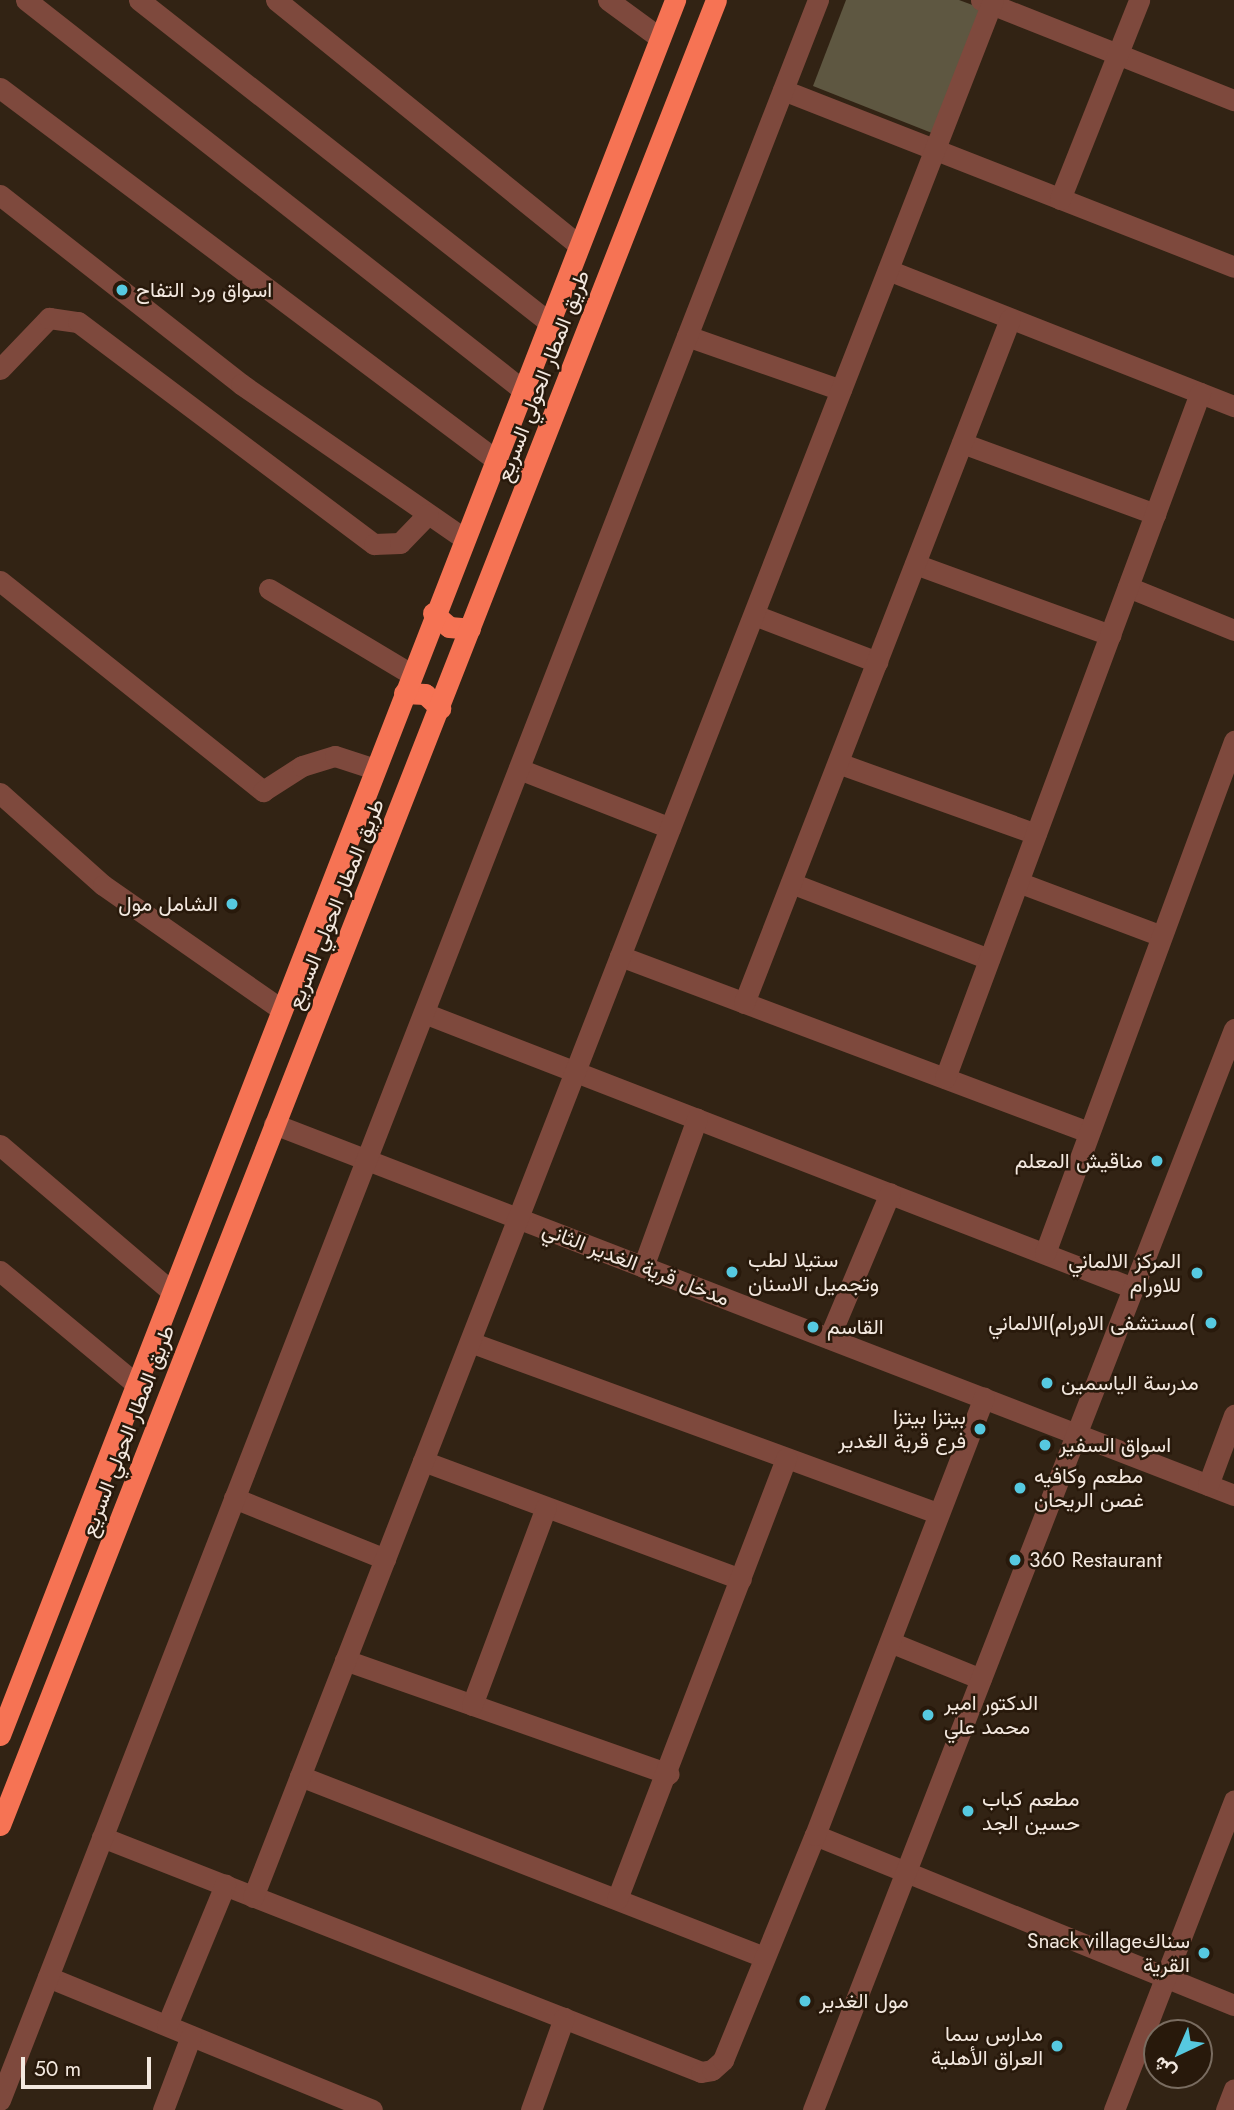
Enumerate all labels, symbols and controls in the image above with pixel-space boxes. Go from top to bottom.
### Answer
street label: طريق المطار الحولي السريع [491,267,595,485]
place label: اسواق ورد التفاح [136,277,272,303]
marker: اسواق ورد التفاح [114,282,130,298]
street label: طريق المطار الحولي السريع [282,795,390,1013]
place label: الشامل مول [118,891,218,917]
marker: الشامل مول [224,896,240,912]
place label: مناقيش المعلم [1015,1148,1143,1174]
marker: مناقيش المعلم [1149,1153,1165,1169]
street label: مدخل قرية الغدير الثاني [539,1217,733,1311]
place label: ستيلا لطب وتجميل الاسنان [748,1247,879,1297]
place label: المركز الالماني للاورام [1068,1248,1181,1298]
marker: ستيلا لطب وتجميل الاسنان [722,1262,742,1282]
marker: المركز الالماني للاورام [1187,1263,1207,1283]
place label: مستشفى الاورام)الالماني( [988,1310,1195,1336]
marker: مستشفى الاورام)الالماني( [1201,1313,1221,1333]
place label: القاسم [827,1314,884,1340]
marker: القاسم [805,1319,821,1335]
street label: طريق المطار الحولي السريع [76,1322,180,1540]
place label: مدرسة الياسمين [1061,1370,1199,1396]
marker: مدرسة الياسمين [1039,1375,1055,1391]
place label: بيتزا بيتزا فرع قرية الغدير [838,1404,966,1454]
marker: بيتزا بيتزا فرع قرية الغدير [972,1421,988,1437]
place label: اسواق السفير [1059,1432,1171,1458]
marker: اسواق السفير [1037,1437,1053,1453]
place label: مطعم وكافيه غصن الريحان [1034,1463,1144,1513]
marker: مطعم وكافيه غصن الريحان [1012,1480,1028,1496]
place label: 360 Restaurant [1029,1547,1162,1573]
marker: 360 Restaurant [1007,1552,1023,1568]
place label: الدكتور امير محمد علي [944,1690,1038,1740]
marker: الدكتور امير محمد علي [918,1705,938,1725]
place label: مطعم كباب حسين الجد [982,1786,1080,1836]
marker: مطعم كباب حسين الجد [960,1803,976,1819]
place label: Snack villageسناك القرية [1027,1928,1190,1978]
marker: Snack villageسناك القرية [1196,1945,1212,1961]
place label: مول الغدير [819,1988,909,2014]
marker: مول الغدير [797,1993,813,2009]
north arrow [1143,2019,1213,2089]
place label: مدارس سما العراق الأهلية [931,2021,1043,2071]
marker: مدارس سما العراق الأهلية [1049,2038,1065,2054]
scale bar [24,2044,154,2088]
text: ش [1147,2050,1182,2086]
text: 50 m [34,2054,81,2084]

